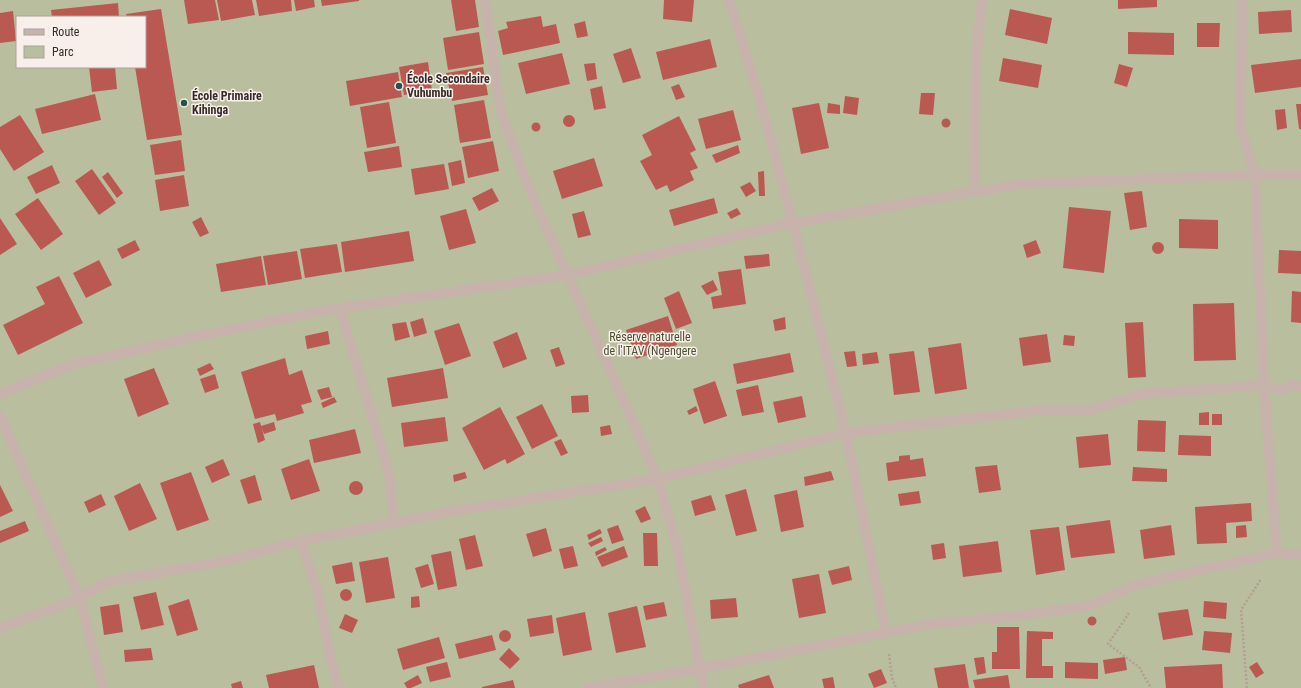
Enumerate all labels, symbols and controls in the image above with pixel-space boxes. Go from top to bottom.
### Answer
legend [16,16,146,68]
text: Route [52,25,80,39]
text: Parc [52,45,74,59]
place label: École Secondaire Vuhumbu [407,71,490,100]
marker: École Secondaire Vuhumbu [394,81,404,91]
place label: École Primaire Kihinga [192,88,262,117]
marker: École Primaire Kihinga [179,98,189,108]
park label: Réserve naturelle de l'ITAV (Ngengere [604,330,697,358]

